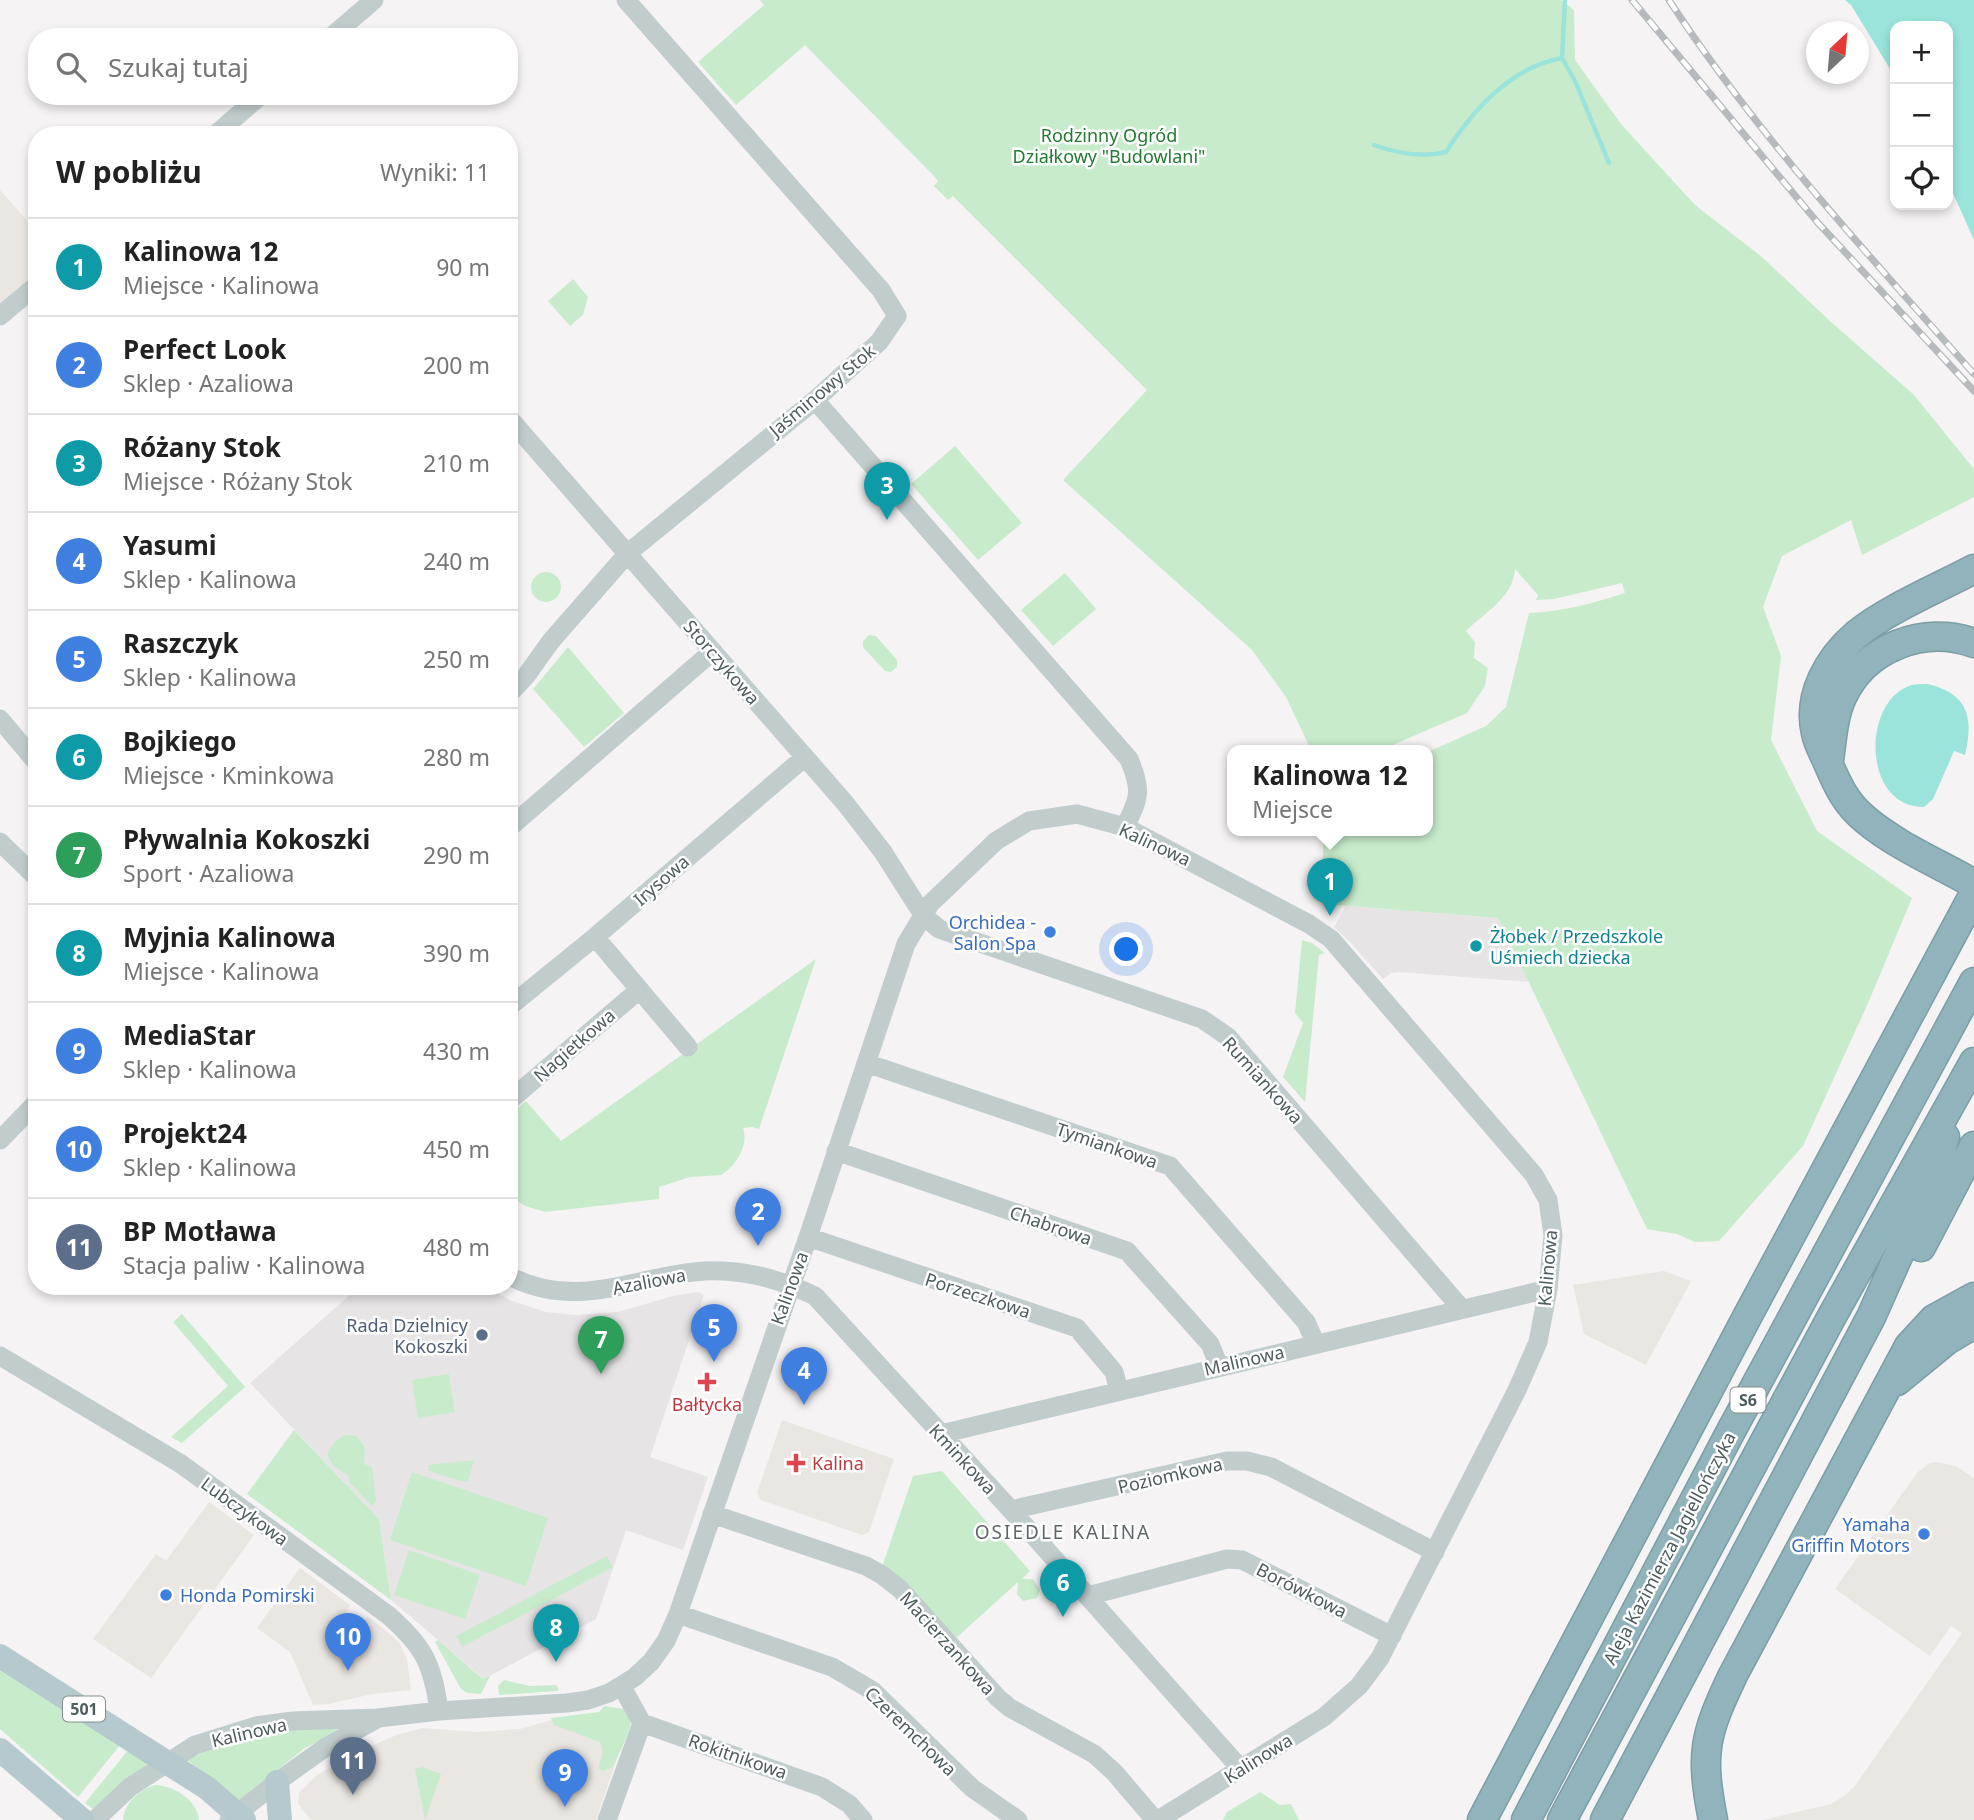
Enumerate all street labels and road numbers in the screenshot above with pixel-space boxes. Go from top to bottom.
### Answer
street label: Jaśminowy Stok [762,338,880,443]
street label: Storczykowa [678,614,766,710]
street label: Kalinowa [1115,817,1195,871]
street label: Irysowa [628,849,694,911]
street label: Nagietkowa [528,1003,620,1087]
street label: Rumiankowa [1217,1031,1309,1129]
street label: Tymiankowa [1053,1116,1161,1174]
street label: Chabrowa [1007,1200,1095,1250]
street label: Kalinowa [1532,1229,1562,1307]
street label: Kalinowa [765,1248,813,1328]
street label: Azaliowa [610,1262,688,1300]
street label: Porzeczkowa [922,1267,1034,1323]
street label: Malinowa [1202,1339,1286,1381]
road number: S6 [1730,1388,1766,1412]
street label: Kminkowa [924,1419,1002,1499]
street label: Aleja Kazimierza Jagiellończyka [1597,1427,1741,1669]
street label: Poziomkowa [1115,1451,1225,1499]
street label: Lubczykowa [197,1471,293,1551]
street label: Borówkowa [1253,1557,1351,1623]
street label: Macierzankowa [895,1586,1001,1700]
street label: Czeremchowa [860,1681,962,1781]
road number: 501 [63,1696,105,1722]
street label: Kalinowa [209,1712,289,1752]
street label: Rokitnikowa [685,1728,791,1784]
street label: Kalinowa [1219,1728,1297,1788]

